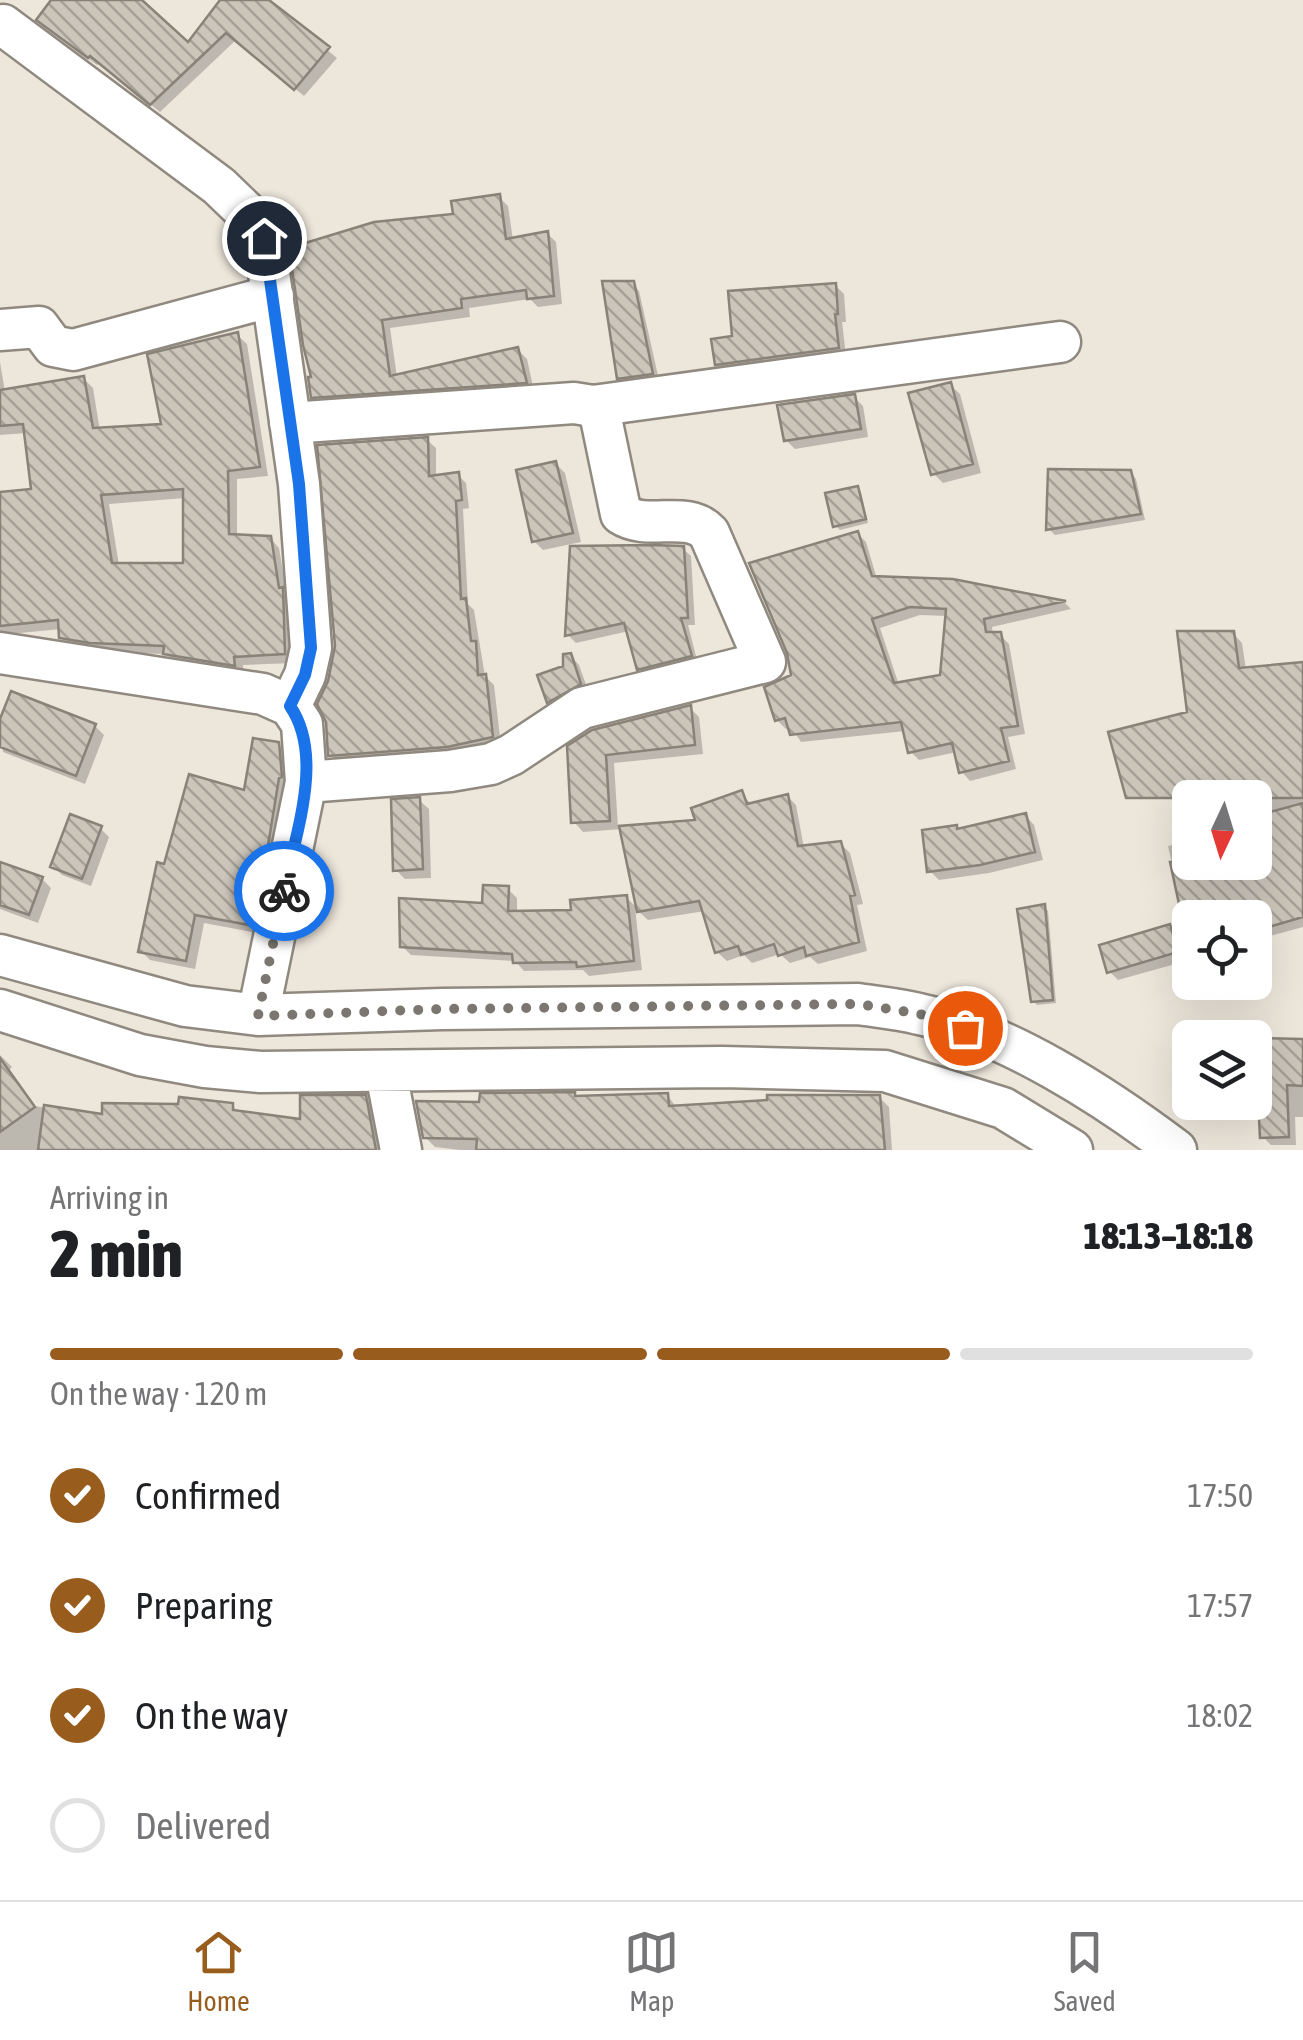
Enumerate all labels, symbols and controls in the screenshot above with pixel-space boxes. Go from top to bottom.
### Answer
pin [222,196,307,281]
icon: home [237,211,292,266]
north arrow [1172,780,1272,880]
map controls [1172,780,1272,1120]
courier [234,841,334,941]
icon: bike [257,864,312,919]
button: locate [1172,900,1272,1000]
pin [923,986,1008,1071]
icon: bag [938,1001,993,1056]
button: layers [1172,1020,1272,1120]
text: Arriving in [50,1179,169,1216]
text: 18:13–18:18 [1083,1214,1253,1257]
text: 2 min [50,1216,183,1291]
text: On the way · 120 m [50,1375,267,1412]
icon: check [50,1468,105,1523]
text: Confirmed [135,1474,281,1517]
text: 17:50 [1187,1477,1253,1514]
icon: check [50,1578,105,1633]
text: Preparing [135,1584,273,1627]
text: 17:57 [1187,1587,1253,1624]
icon: check [50,1688,105,1743]
text: On the way [135,1694,288,1737]
text: 18:02 [1187,1697,1253,1734]
text: Delivered [135,1804,271,1847]
tab: Home [187,1925,250,2017]
tab: Map [624,1925,679,2017]
tab: Saved [1054,1925,1116,2017]

